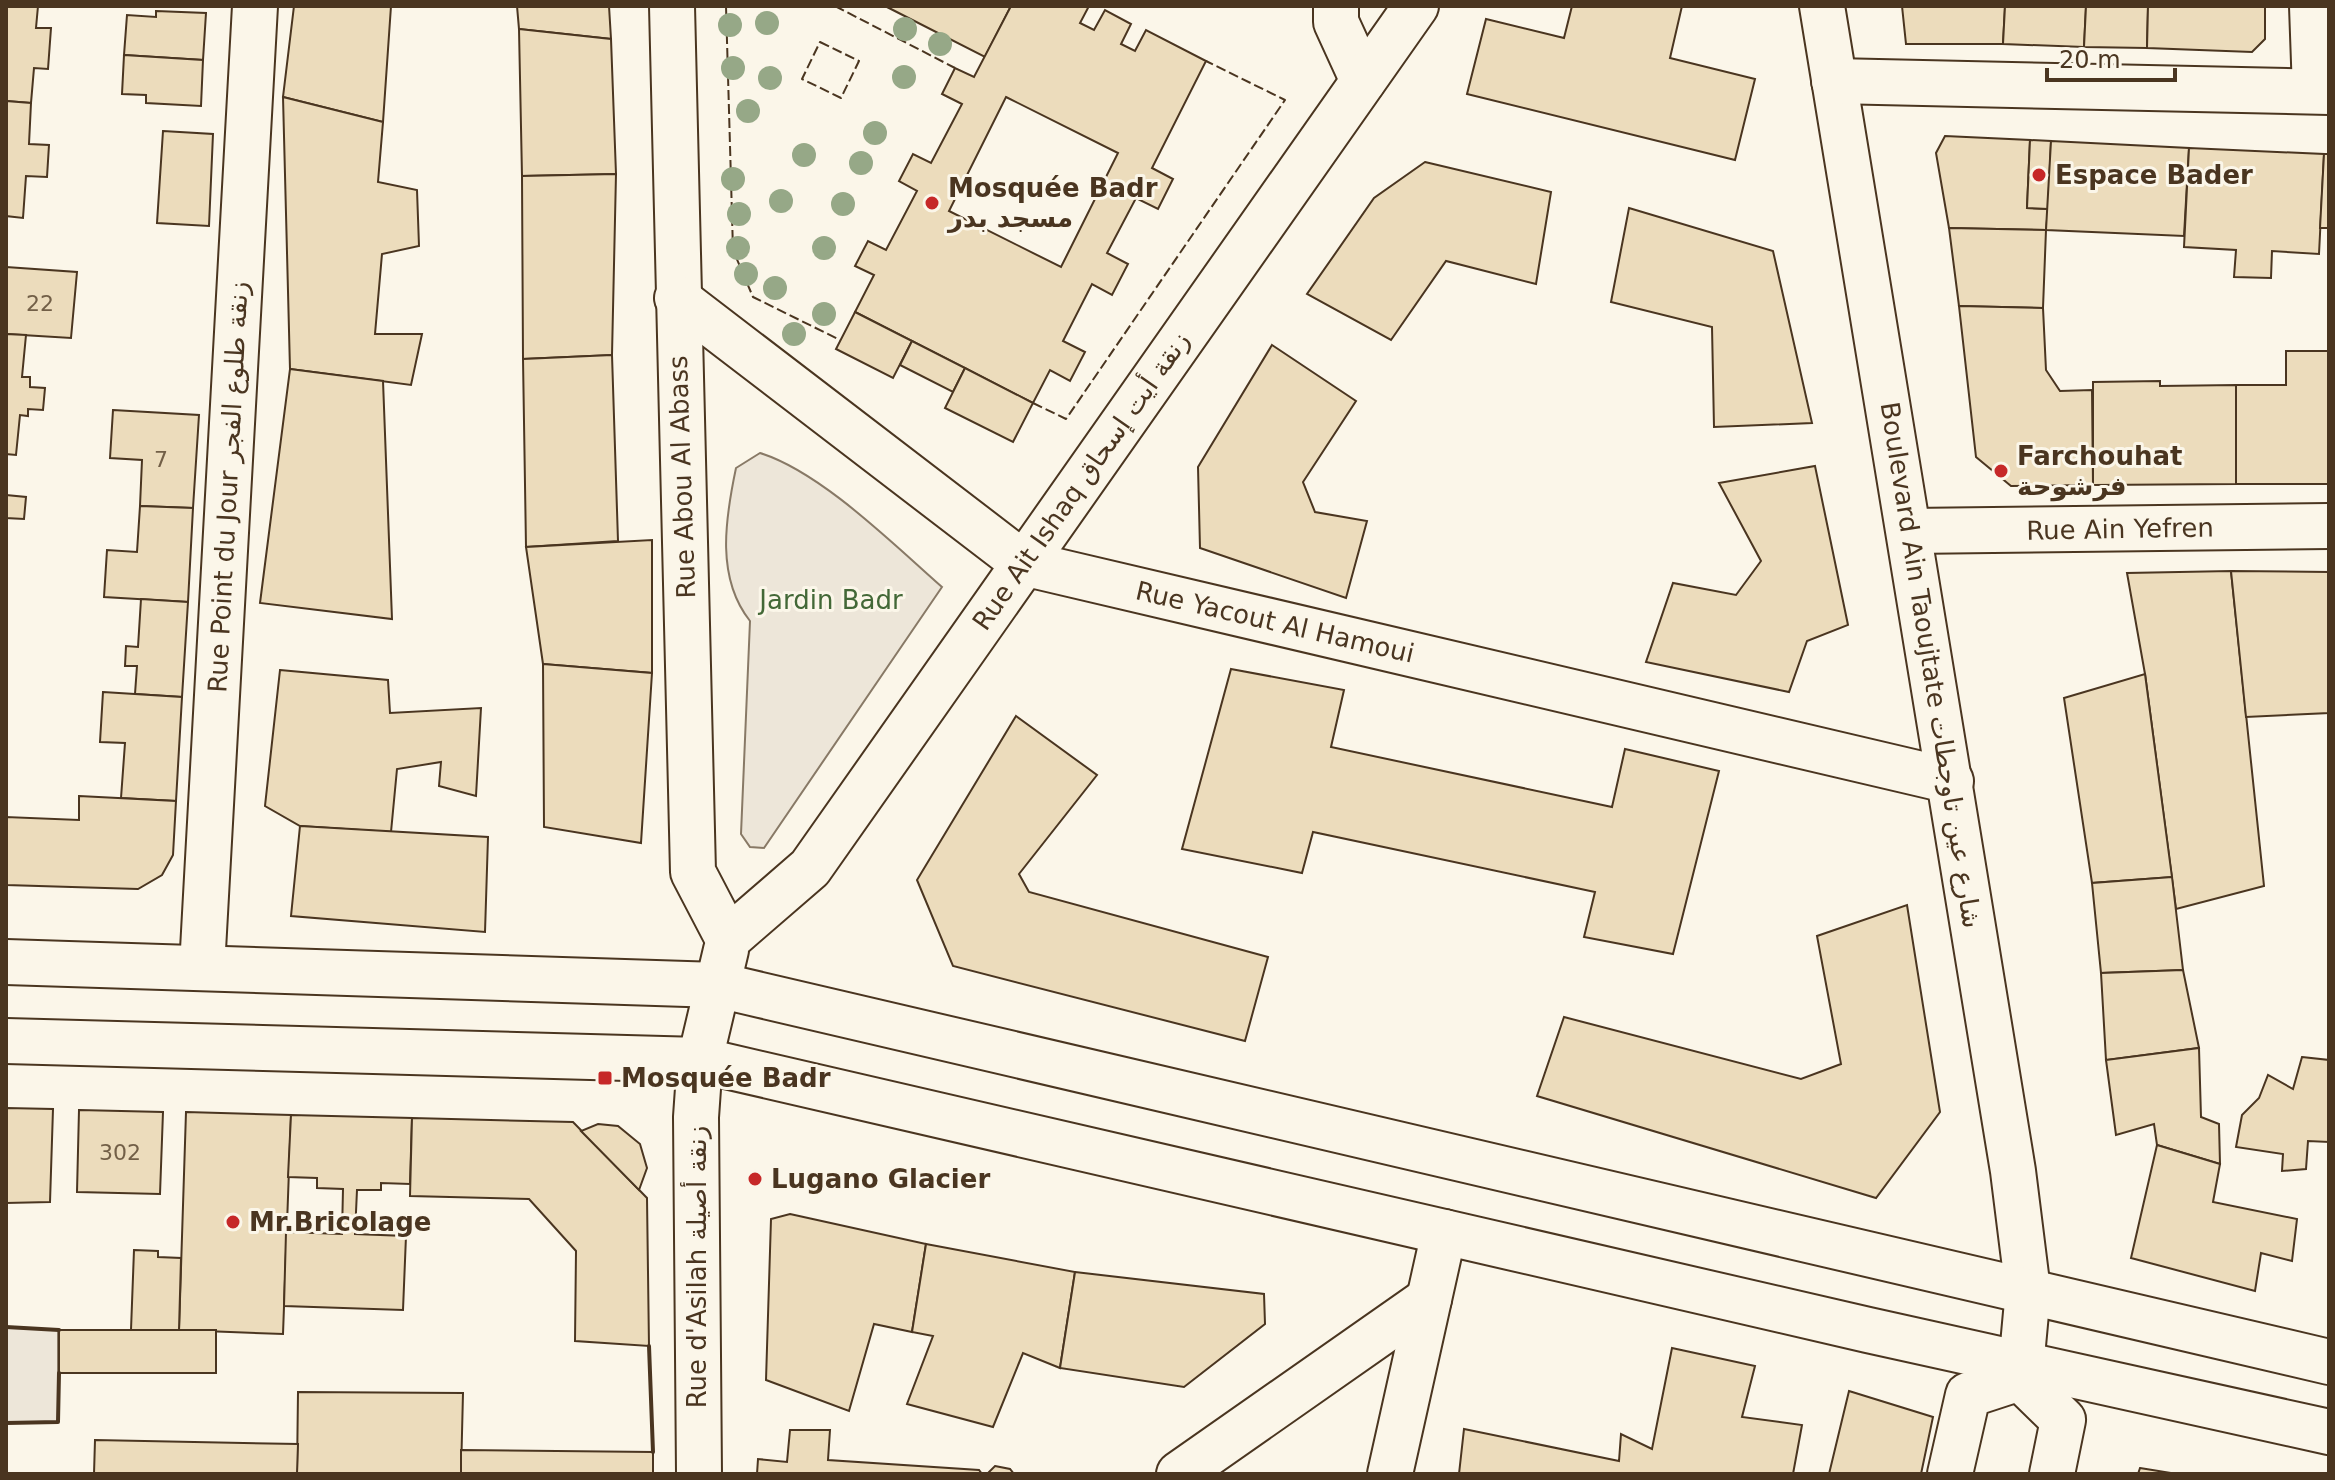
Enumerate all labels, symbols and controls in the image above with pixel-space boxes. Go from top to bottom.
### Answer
scale bar [2047,32,2175,82]
text: 20 m [2059,46,2121,74]
place label: Espace Bader [2055,160,2253,190]
marker: Espace Bader [2030,166,2048,184]
place label: Mosquée Badr مسجد بدر [946,173,1158,233]
marker: Mosquée Badr مسجد بدر [923,194,941,212]
street label: Rue Point du Jour زنقة طلوع الفجر [202,281,255,693]
house number: 22 [26,291,54,316]
street label: Rue Ait Ishaq زنقة أيت إسحاق [964,325,1196,636]
street label: Rue Abou Al Abass [663,355,701,599]
street label: Boulevard Ain Taoujtate شارع عين تاوجطات [1874,400,1987,930]
place label: Farchouhat فرشوحة [2017,441,2182,502]
house number: 7 [154,447,168,472]
marker: Farchouhat فرشوحة [1992,462,2010,480]
street label: Rue Ain Yefren [2026,512,2214,546]
street label: Rue Yacout Al Hamoui [1133,575,1417,669]
park label: Jardin Badr [757,585,903,615]
place label: Mosquée Badr [621,1063,831,1093]
marker: Mosquée Badr [596,1069,614,1087]
street label: Rue d'Asilah زنقة أصيلة [679,1126,712,1408]
house number: 302 [99,1140,141,1165]
place label: Lugano Glacier [771,1164,990,1194]
marker: Lugano Glacier [746,1170,764,1188]
place label: Mr.Bricolage [249,1207,431,1237]
marker: Mr.Bricolage [224,1213,242,1231]

